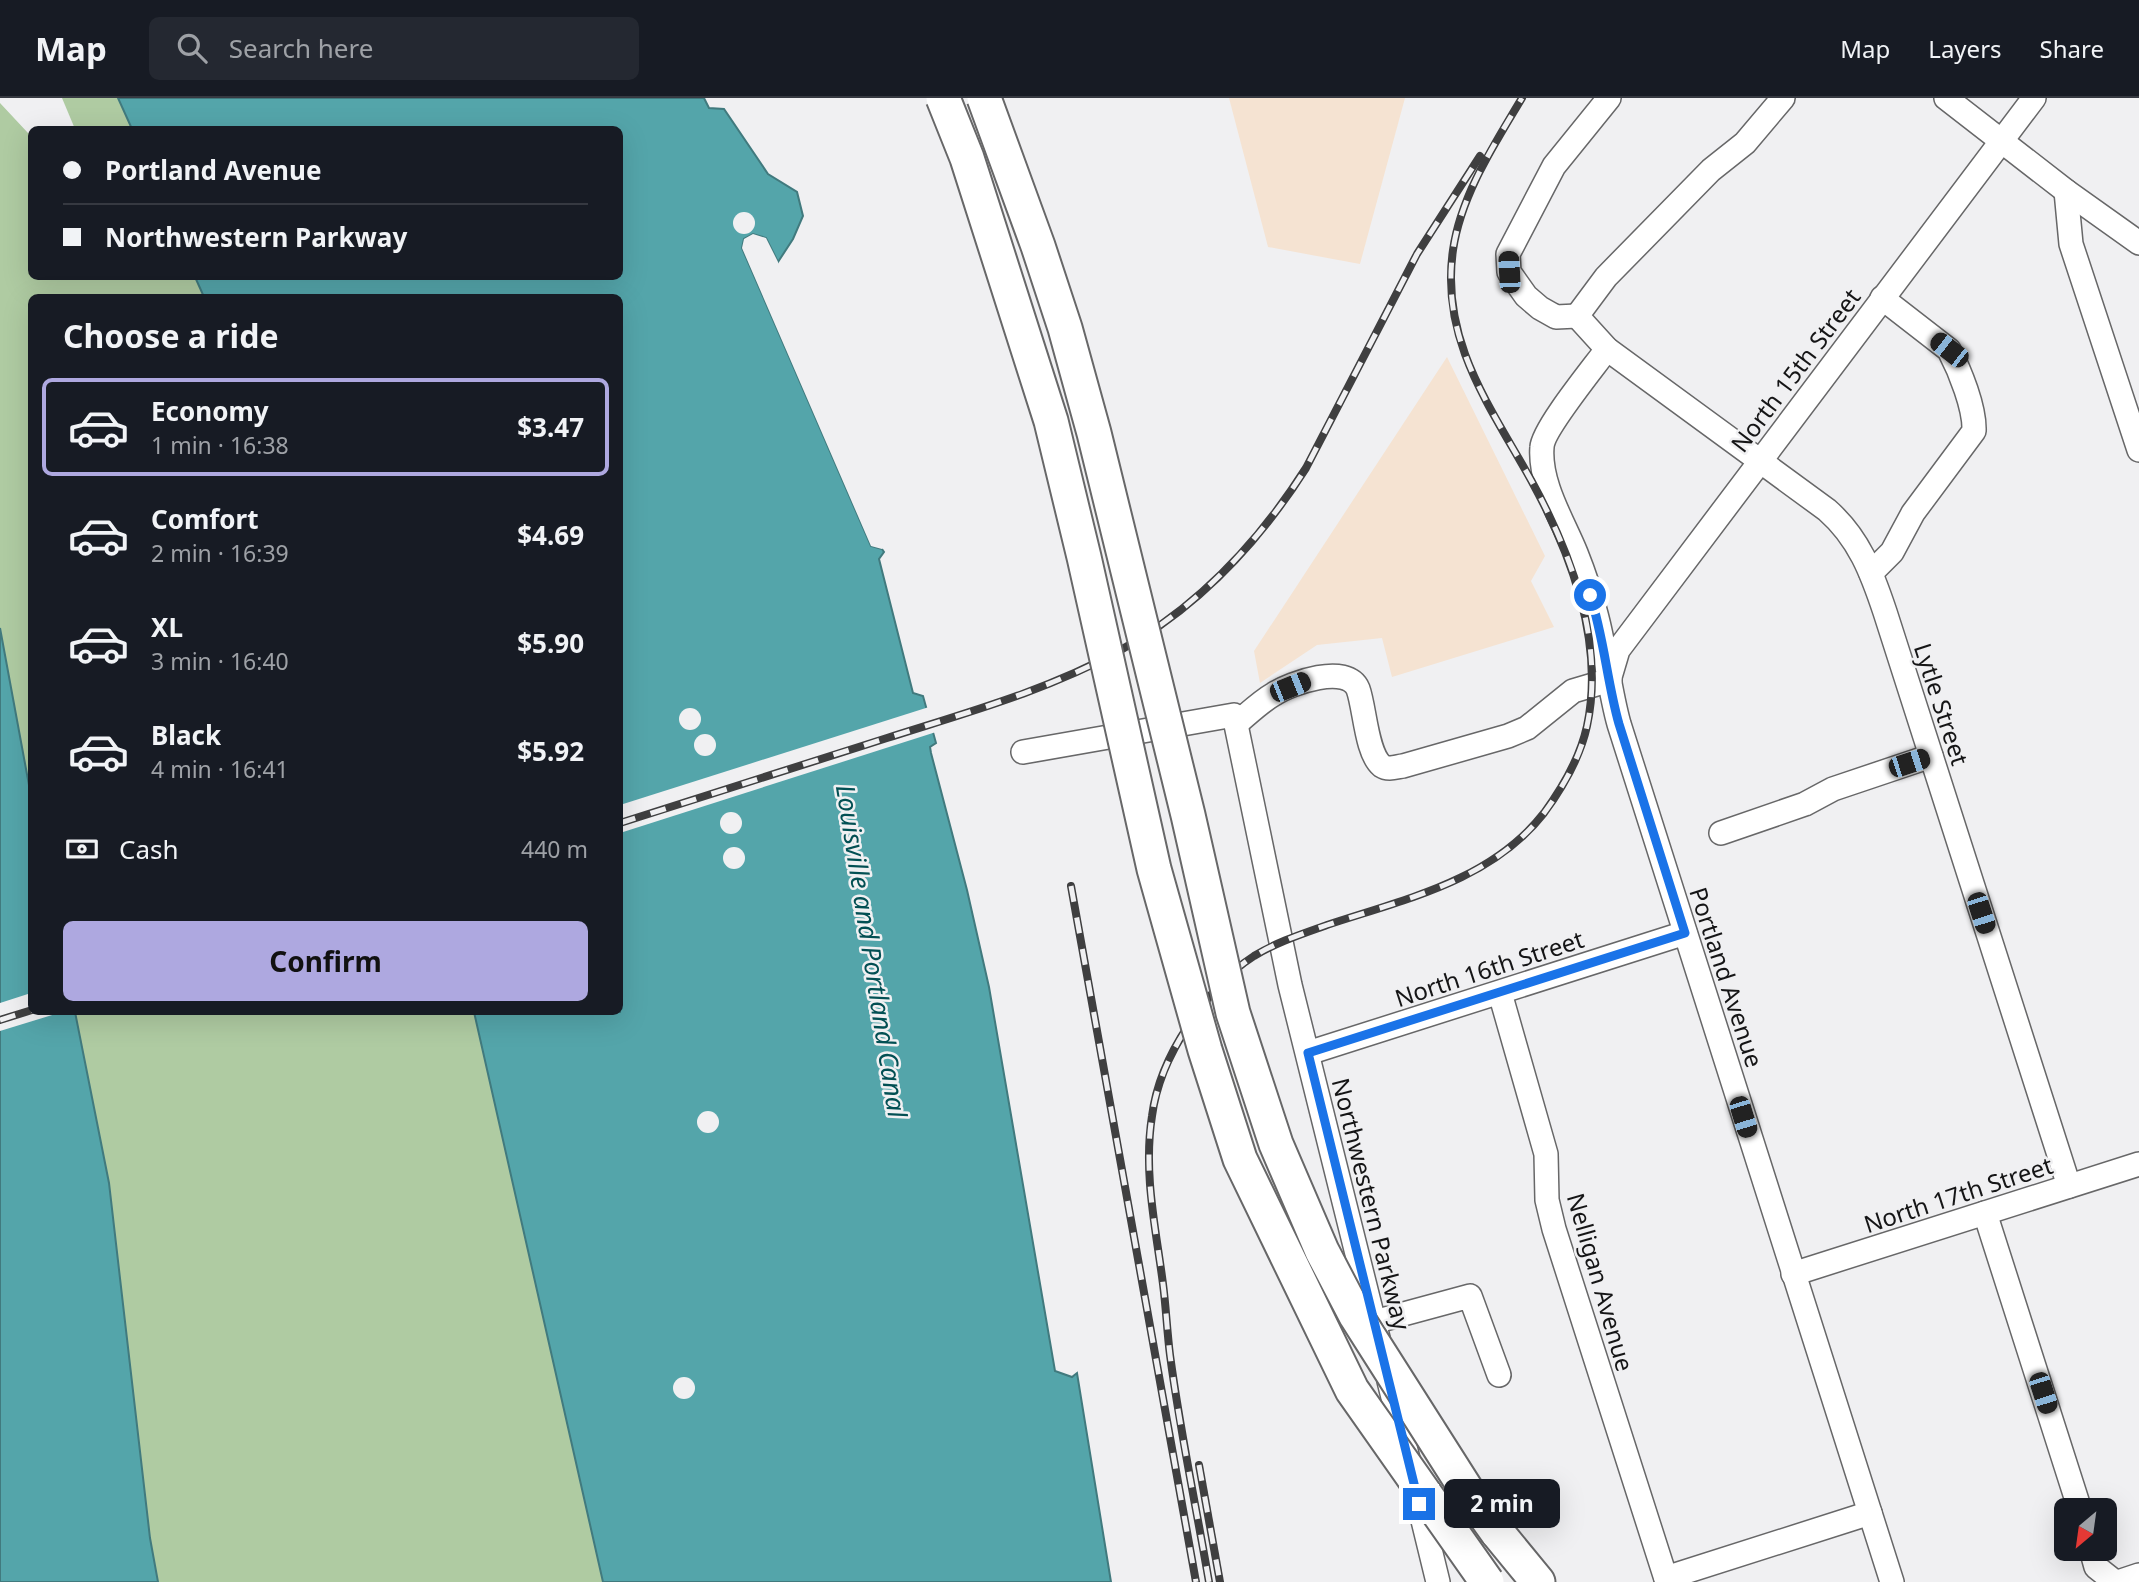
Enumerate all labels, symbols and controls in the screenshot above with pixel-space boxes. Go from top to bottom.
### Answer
search box [149,17,639,80]
text: Map [35,26,107,71]
icon: search [173,29,211,67]
text: Search here [229,30,373,66]
text: Map [1840,32,1890,65]
text: Layers [1928,32,2002,65]
text: Share [2040,32,2104,65]
text: Portland Avenue [105,152,321,188]
text: Northwestern Parkway [105,219,407,255]
car [1498,250,1521,294]
street label: North 15th Street [1723,281,1868,458]
text: Choose a ride [63,314,279,357]
car [1926,329,1973,371]
text: Economy [151,393,269,429]
icon: car [67,396,130,459]
text: $3.47 [517,409,584,445]
text: 1 min · 16:38 [151,429,289,461]
text: Comfort [151,501,259,537]
icon: car [67,504,130,567]
text: $4.69 [517,517,584,553]
text: 2 min · 16:39 [151,537,289,569]
route start [1574,579,1606,611]
text: XL [151,609,183,645]
icon: car [67,612,130,675]
text: $5.90 [517,625,584,661]
street label: Lytle Street [1907,639,1977,770]
text: 3 min · 16:40 [151,645,289,677]
car [1267,669,1314,705]
text: Black [151,717,221,753]
icon: car [67,720,130,783]
text: $5.92 [517,733,584,769]
car [1886,747,1933,779]
text: 4 min · 16:41 [151,753,289,785]
water label: Louisville and Portland Canal [828,782,916,1121]
icon: cash [63,830,101,868]
text: Cash [119,831,179,867]
text: 440 m [521,833,588,865]
street label: Portland Avenue [1682,883,1772,1071]
car [1965,890,1998,936]
button: Confirm [63,921,588,1001]
street label: North 16th Street [1390,922,1588,1014]
street label: Northwestern Parkway [1325,1075,1419,1334]
car [1727,1094,1760,1140]
street label: North 17th Street [1859,1148,2057,1240]
street label: Nelligan Avenue [1560,1189,1642,1375]
car [2027,1370,2060,1416]
callout: 2 min [1444,1480,1559,1528]
text: 2 min [1470,1487,1534,1519]
route end [1403,1488,1435,1520]
north arrow [2054,1498,2118,1561]
map controls [2054,1498,2117,1561]

